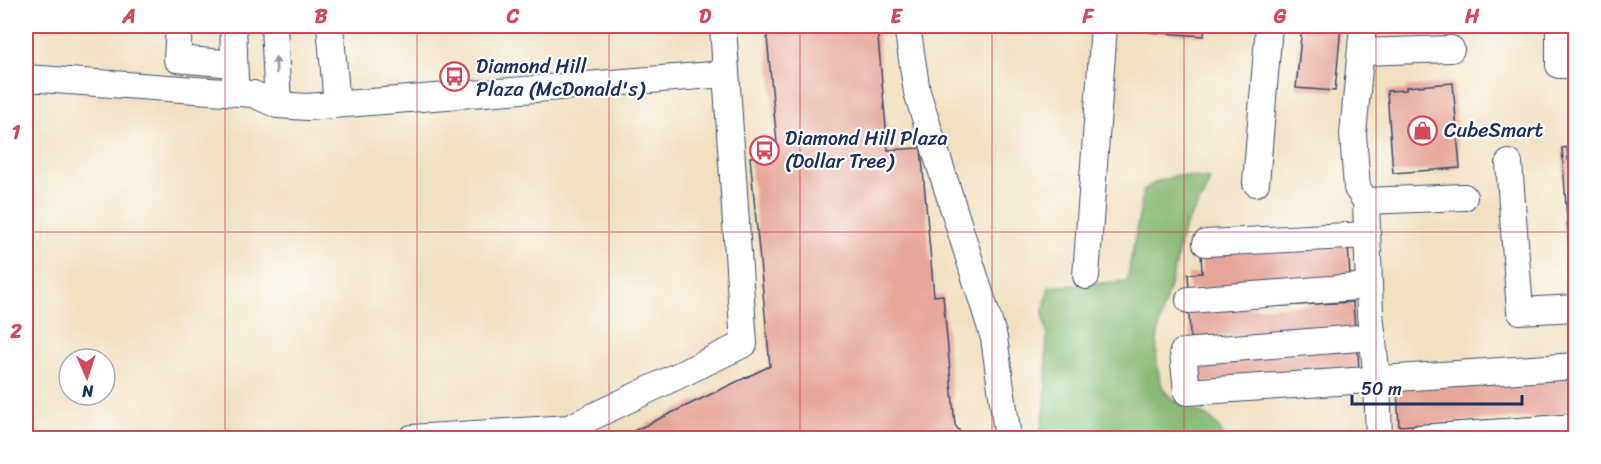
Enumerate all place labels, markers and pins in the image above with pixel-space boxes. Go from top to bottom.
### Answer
place label: Diamond Hill Plaza (McDonald's) [476,49,646,107]
bus stop icon: Diamond Hill Plaza (McDonald's) [439,61,471,93]
place label: CubeSmart [1444,113,1544,148]
shop icon: CubeSmart [1407,114,1439,146]
place label: Diamond Hill Plaza (Dollar Tree) [785,121,948,179]
bus stop icon: Diamond Hill Plaza (Dollar Tree) [748,134,780,166]

